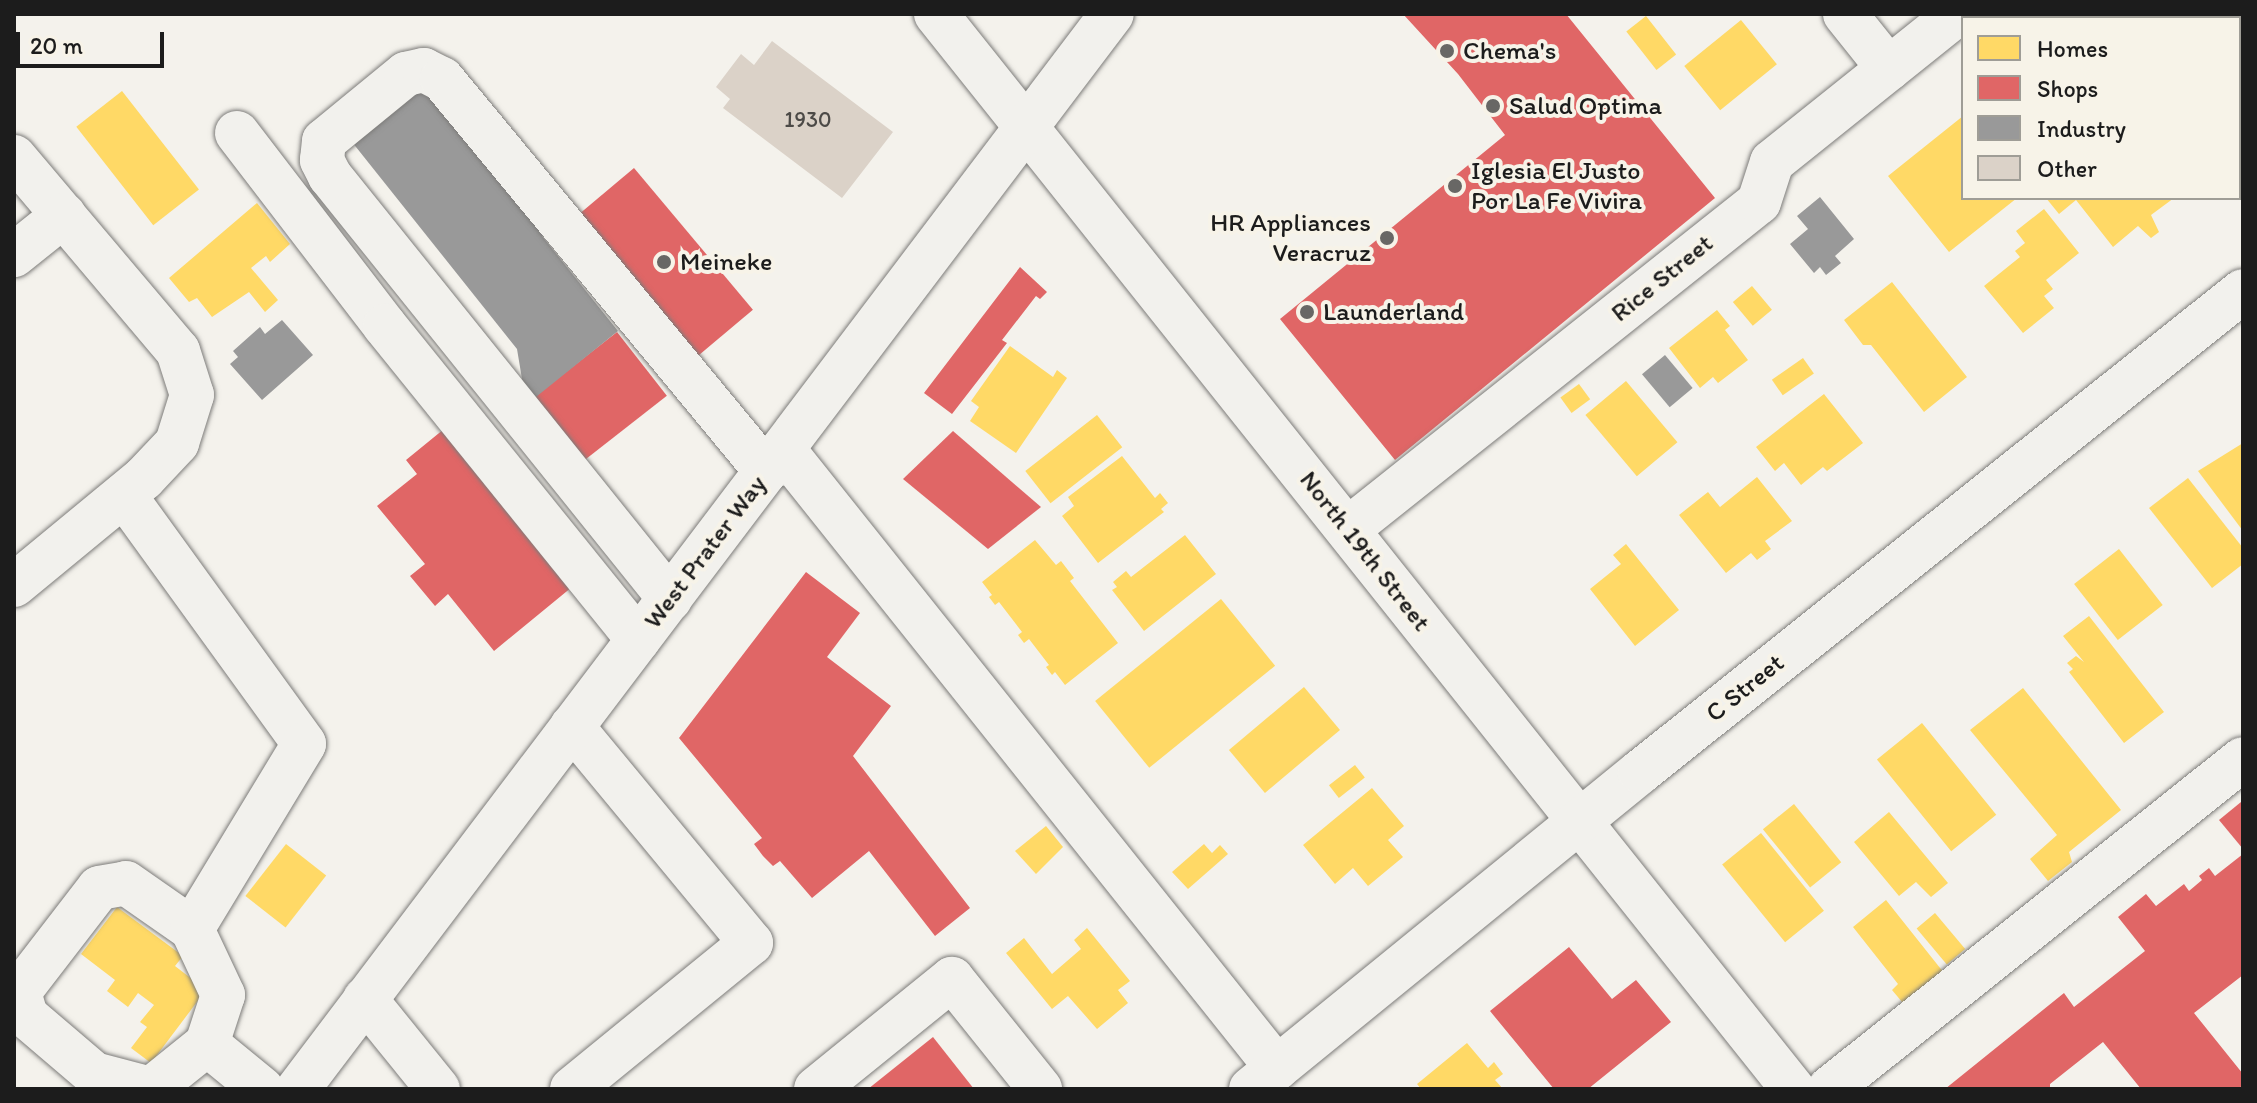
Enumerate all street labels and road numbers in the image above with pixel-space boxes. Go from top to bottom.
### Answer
street label: Rice Street [1605,228,1719,328]
street label: North 19th Street [1293,465,1437,637]
street label: West Prater Way [637,469,773,635]
street label: C Street [1700,647,1790,729]

